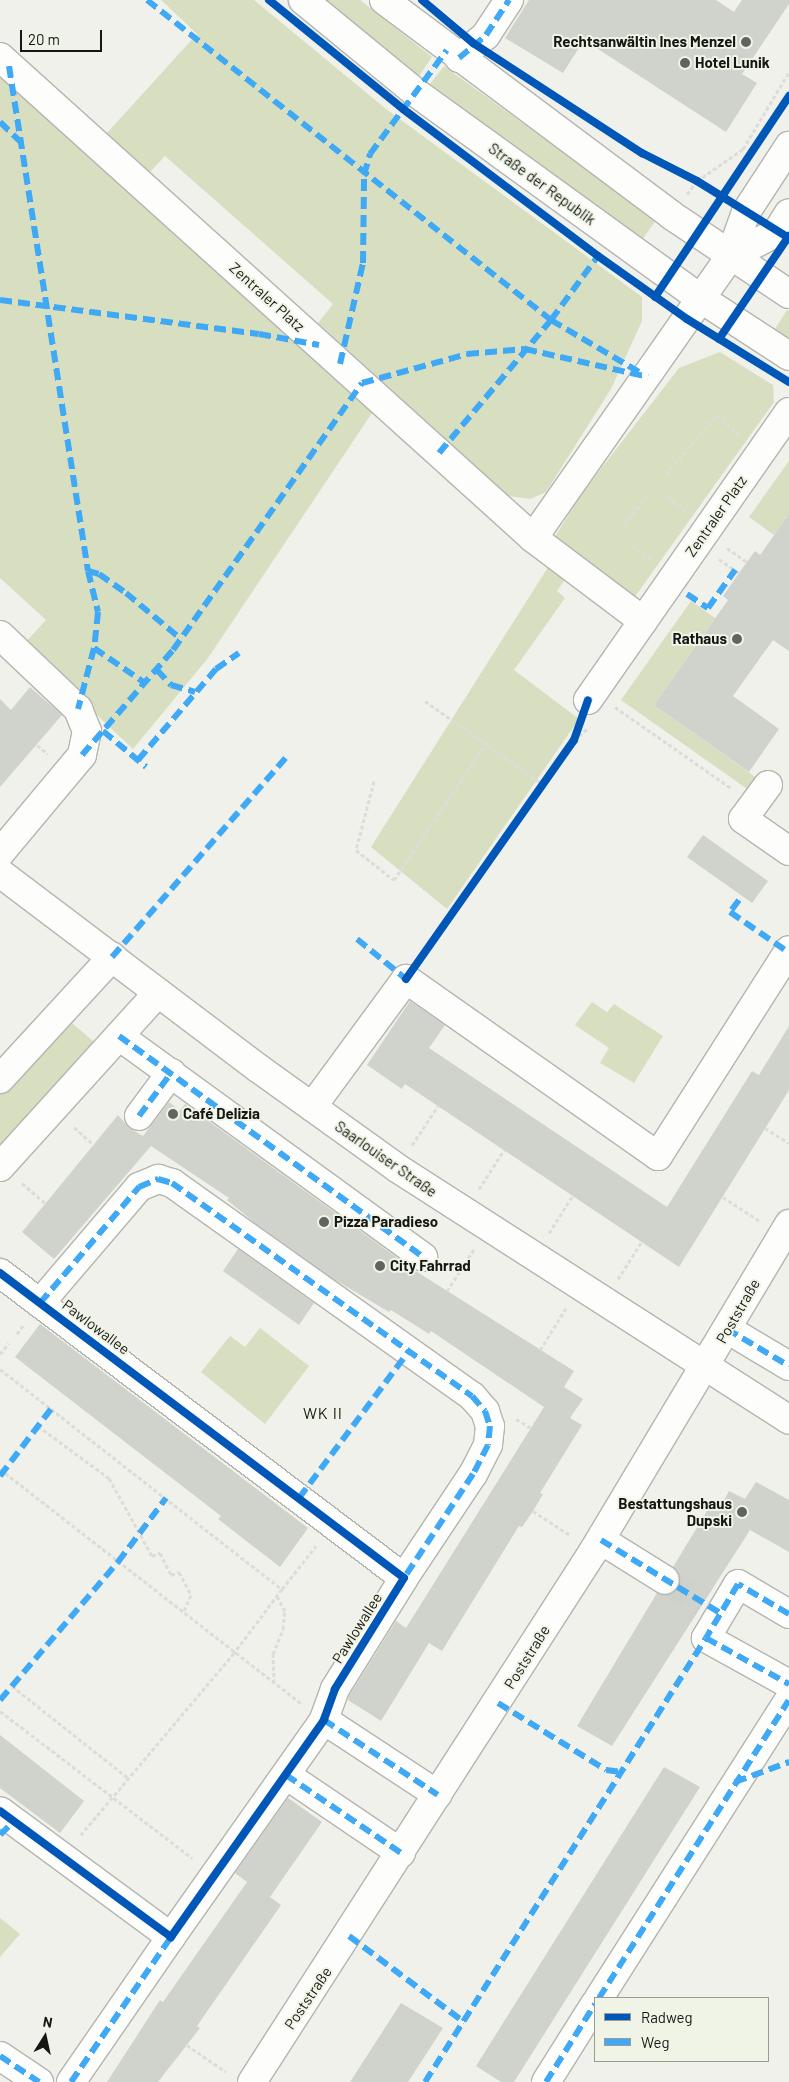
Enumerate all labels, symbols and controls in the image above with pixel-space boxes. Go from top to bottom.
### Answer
scale bar [22,20,105,52]
text: 20 m [28,30,60,48]
place label: Rechtsanwältin Ines Menzel [553,33,736,51]
marker: Rechtsanwältin Ines Menzel [740,36,752,48]
place label: Hotel Lunik [695,54,770,72]
marker: Hotel Lunik [679,57,691,69]
street label: Straße der Republik [485,139,599,229]
street label: Zentraler Platz [226,259,308,335]
street label: Zentraler Platz [681,472,751,560]
place label: Rathaus [673,630,727,648]
marker: Rathaus [731,633,743,645]
place label: Café Delizia [183,1105,260,1123]
marker: Café Delizia [167,1108,179,1120]
street label: Saarlouiser Straße [332,1117,440,1201]
place label: Pizza Paradieso [334,1213,438,1231]
marker: Pizza Paradieso [318,1216,330,1228]
place label: City Fahrrad [390,1257,471,1275]
marker: City Fahrrad [374,1260,386,1272]
street label: Poststraße [712,1276,764,1346]
street label: Pawlowallee [59,1296,133,1358]
district label: WK II [302,1403,344,1423]
place label: Bestattungshaus Dupski [618,1494,732,1529]
marker: Bestattungshaus Dupski [736,1506,748,1518]
street label: Pawlowallee [328,1589,386,1667]
street label: Poststraße [500,1622,554,1692]
street label: Poststraße [281,1963,335,2033]
legend [594,1997,769,2062]
text: Radweg [641,2008,693,2026]
north arrow [20,2012,70,2062]
text: N [42,2013,54,2031]
text: Weg [641,2033,669,2051]

